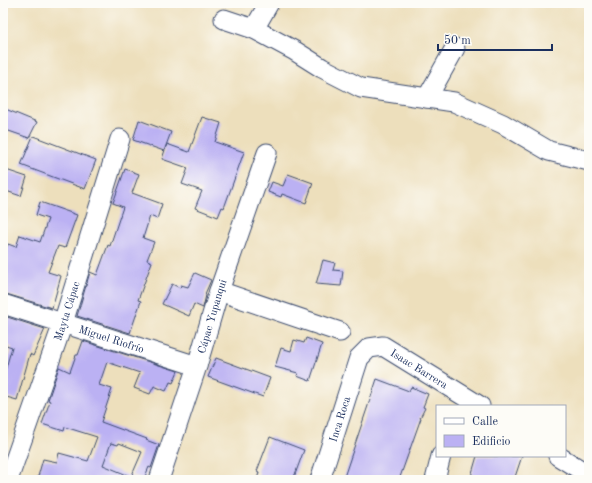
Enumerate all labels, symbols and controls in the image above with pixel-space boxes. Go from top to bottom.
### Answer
scale bar [438,26,552,52]
text: 50 m [444,34,471,47]
street label: Cápac Yupanqui [197,278,230,355]
street label: Mayta Cápac [53,280,83,342]
street label: Miguel Riofrío [77,325,145,356]
street label: Isaac Barrera [388,348,449,392]
street label: Inca Roca [328,395,354,444]
legend [436,405,566,457]
text: Calle [472,416,498,428]
text: Edificio [472,436,511,448]

